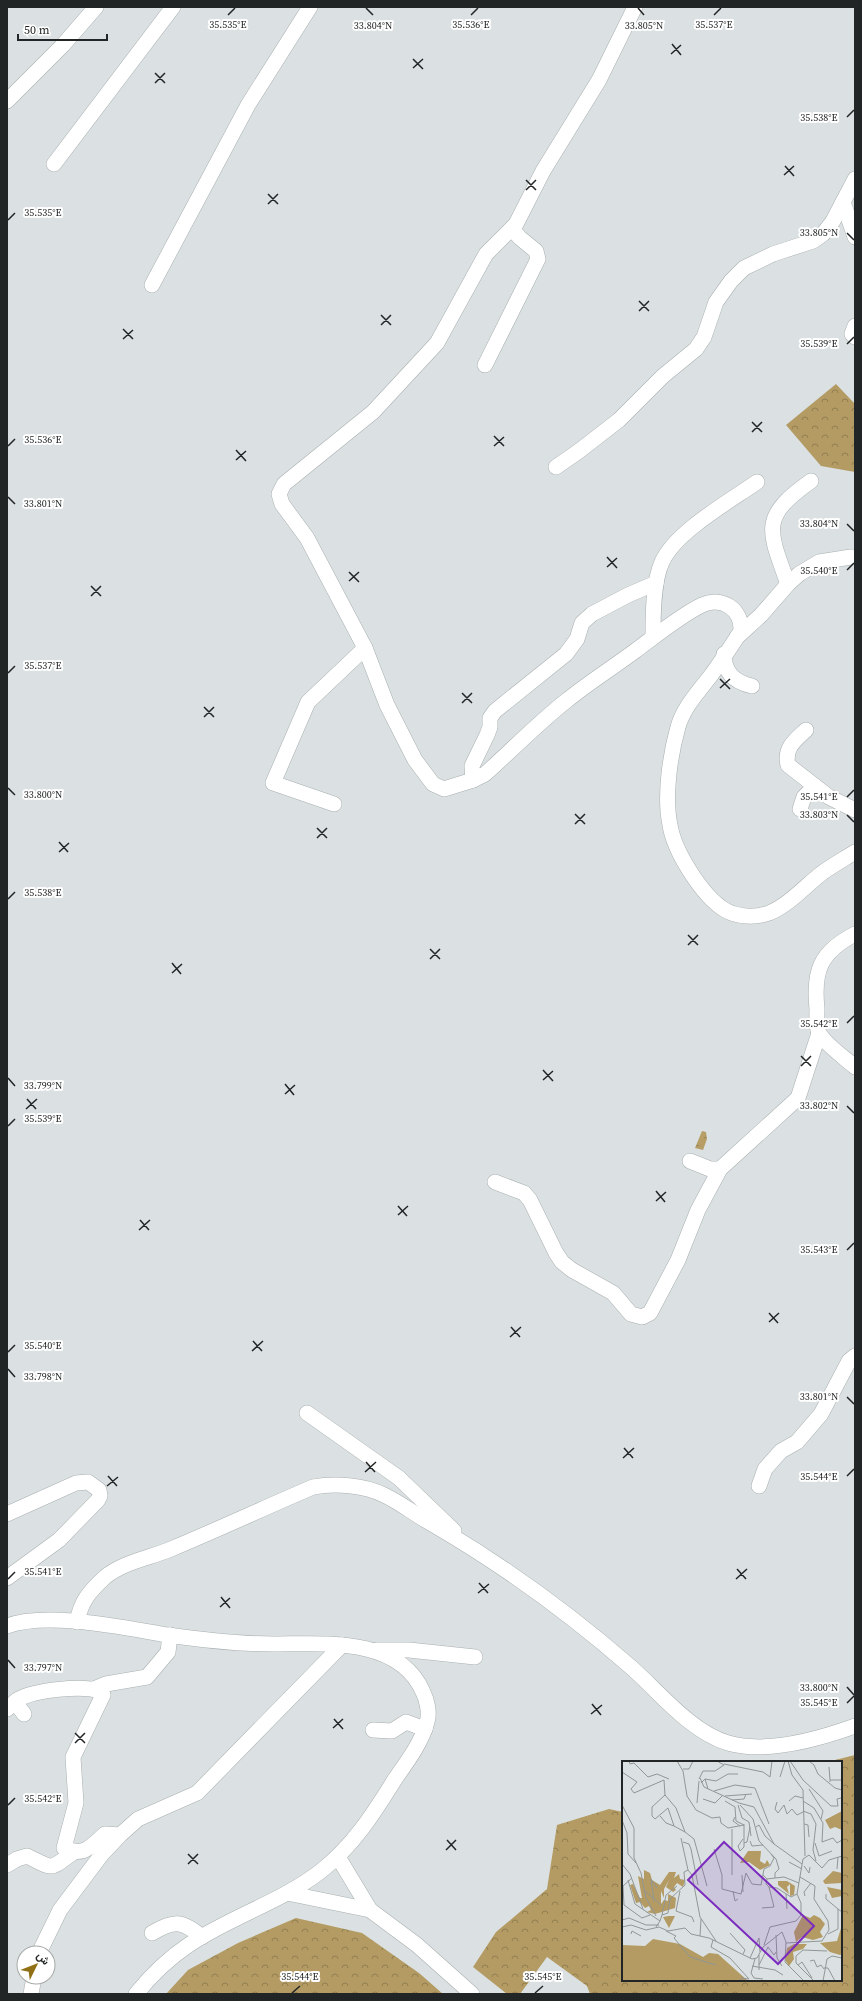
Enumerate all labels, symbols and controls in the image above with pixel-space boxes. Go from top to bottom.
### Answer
scale bar [18,16,107,42]
text: 35.535°E [209,18,247,31]
text: 35.536°E [452,18,490,31]
text: 35.537°E [695,18,733,31]
text: 33.804°N [354,19,392,32]
text: 33.805°N [625,19,663,32]
text: 50 m [24,22,50,38]
text: 35.538°E [800,111,838,124]
text: 35.535°E [24,206,62,219]
text: 33.805°N [800,226,838,239]
text: 35.539°E [800,337,838,350]
text: 35.536°E [24,433,62,446]
text: 33.801°N [24,497,62,510]
text: 33.804°N [800,517,838,530]
text: 35.540°E [800,564,838,577]
text: 35.537°E [24,659,62,672]
text: 33.800°N [24,788,62,801]
text: 35.541°E [800,790,838,803]
text: 33.803°N [800,808,838,821]
text: 35.538°E [24,886,62,899]
text: 35.542°E [800,1017,838,1030]
text: 33.799°N [24,1079,62,1092]
text: 33.802°N [800,1099,838,1112]
text: 35.539°E [24,1112,62,1125]
text: 35.543°E [800,1243,838,1256]
text: 35.540°E [24,1339,62,1352]
text: 33.798°N [24,1370,62,1383]
text: 33.801°N [800,1390,838,1403]
text: 35.544°E [800,1470,838,1483]
text: 35.541°E [24,1565,62,1578]
text: 33.797°N [24,1661,62,1674]
text: 33.800°N [800,1681,838,1694]
text: 35.545°E [800,1696,838,1709]
inset map [622,1761,842,1981]
text: 35.542°E [24,1792,62,1805]
north arrow [16,1945,56,1985]
text: ش [33,1949,53,1968]
text: 35.544°E [281,1970,319,1983]
text: 35.545°E [524,1970,562,1983]

